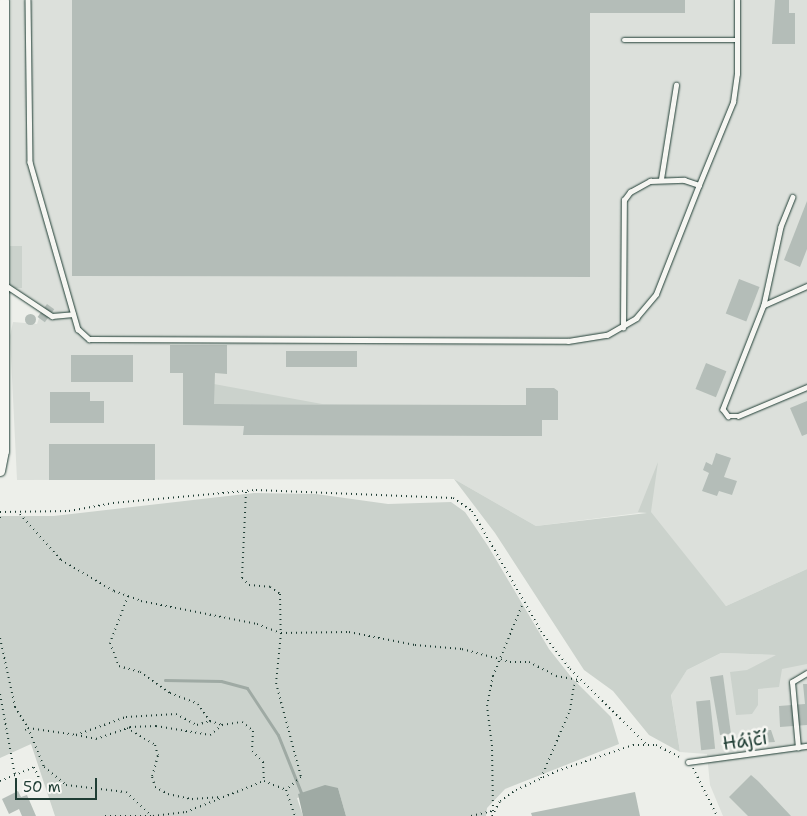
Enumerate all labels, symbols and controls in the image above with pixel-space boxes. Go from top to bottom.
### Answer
street label: Hájčí [721,727,769,755]
scale bar [18,768,100,800]
text: 50 m [23,777,61,797]

